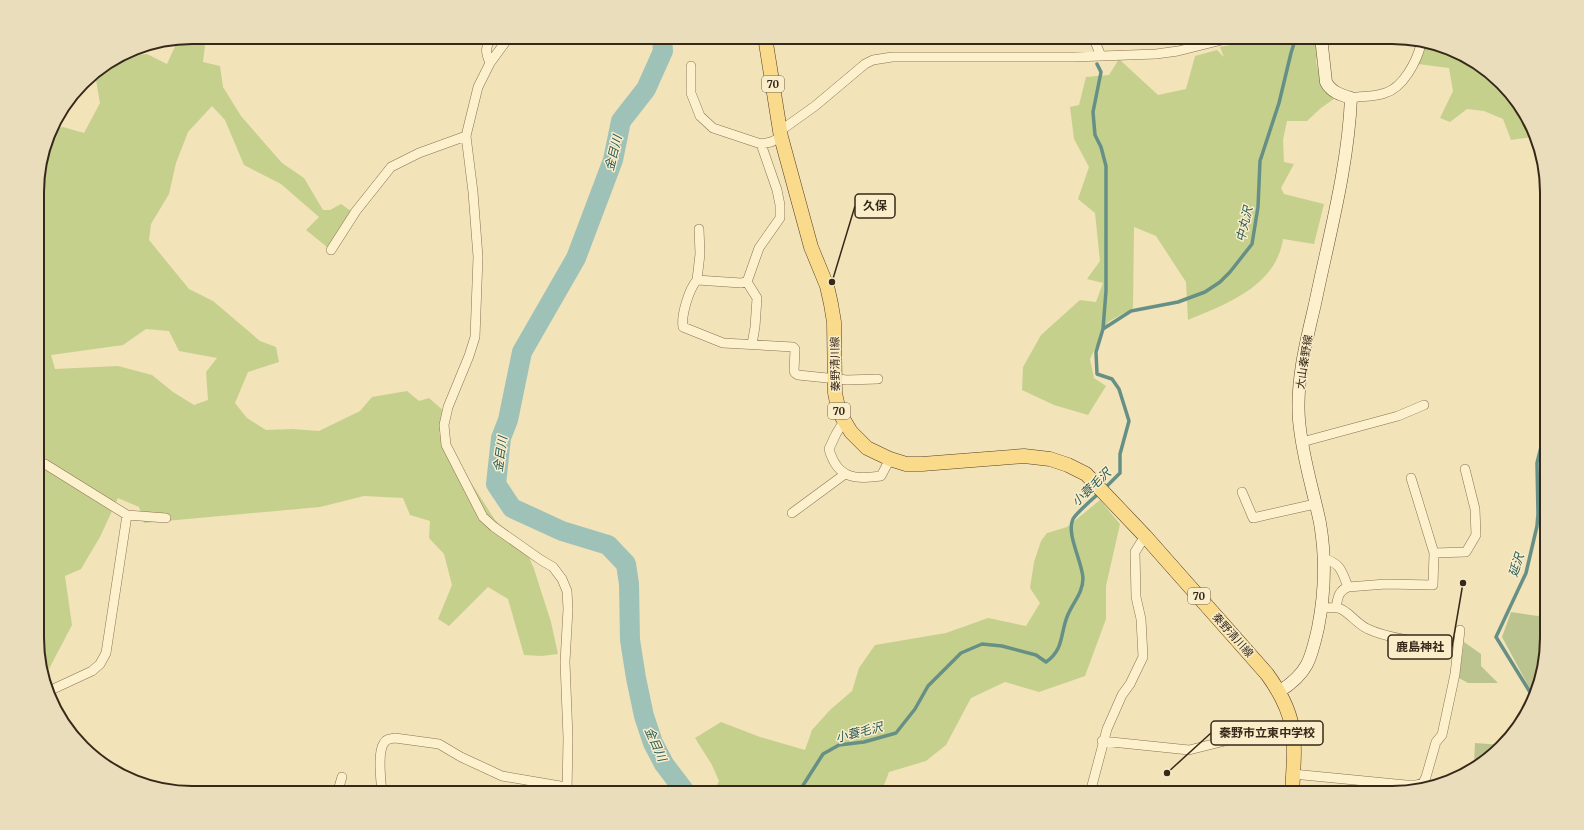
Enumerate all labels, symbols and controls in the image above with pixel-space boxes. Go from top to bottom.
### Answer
road number: 70 [762,76,784,92]
water label: 金目川 [601,132,625,172]
callout: 久保 [855,194,895,218]
text: 久保 [863,198,887,213]
water label: 中丸沢 [1233,203,1256,243]
street label: 大山秦野線 [1293,334,1315,390]
street label: 秦野清川線 [828,336,842,392]
road number: 70 [828,403,850,419]
water label: 金目川 [490,433,510,473]
water label: 小蓑毛沢 [1068,464,1115,509]
water label: 延沢 [1505,549,1527,579]
road number: 70 [1188,588,1210,604]
street label: 秦野清川線 [1209,610,1257,660]
callout: 鹿島神社 [1388,635,1452,659]
text: 鹿島神社 [1396,639,1444,654]
water label: 小蓑毛沢 [834,718,886,745]
callout: 秦野市立東中学校 [1211,721,1323,745]
water label: 金目川 [642,724,671,765]
text: 秦野市立東中学校 [1219,725,1315,740]

